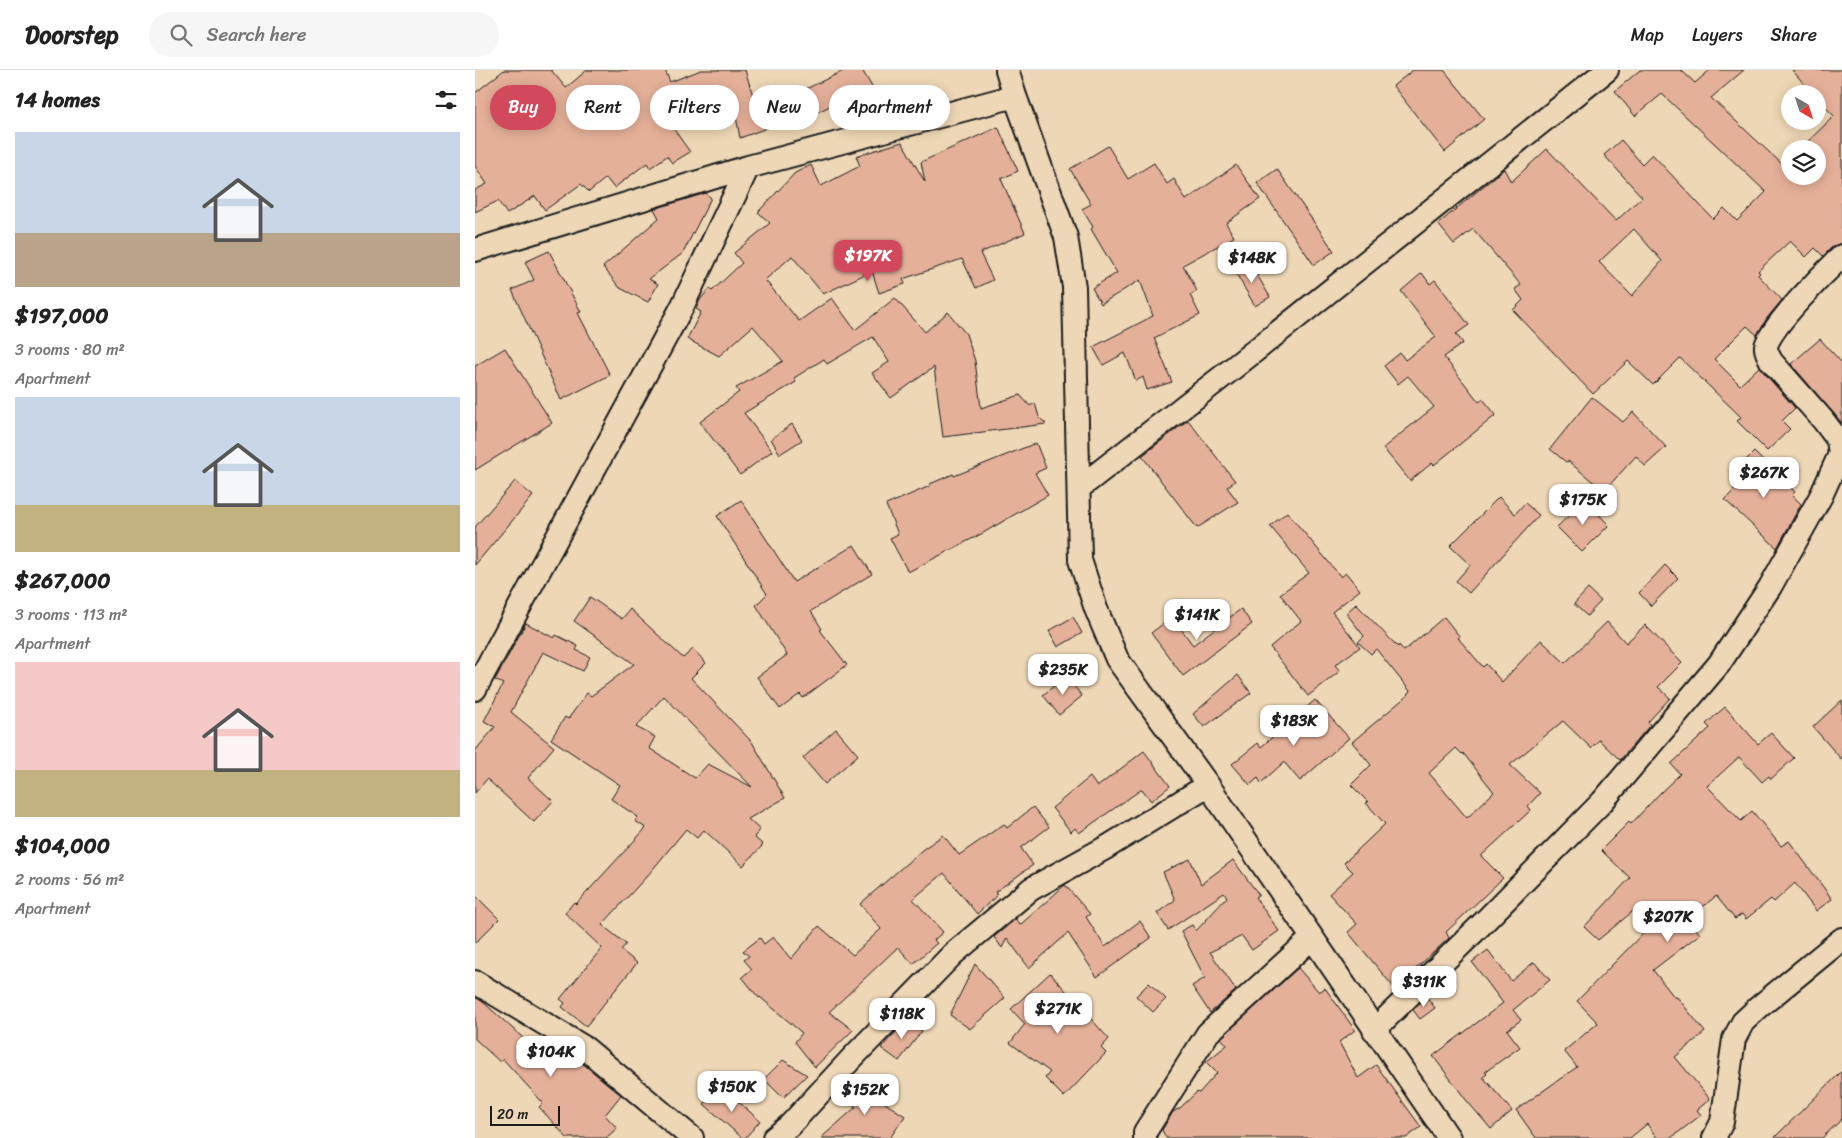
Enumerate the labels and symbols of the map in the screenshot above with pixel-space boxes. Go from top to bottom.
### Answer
north arrow [1781,85,1826,130]
pin: $197K [833,240,903,282]
pin: $148K [1217,242,1287,284]
pin: $267K [1729,456,1799,499]
pin: $175K [1548,484,1618,526]
pin: $141K [1162,598,1232,641]
pin: $235K [1028,654,1098,696]
pin: $183K [1259,704,1329,747]
pin: $207K [1633,900,1703,943]
pin: $311K [1389,966,1459,1008]
pin: $271K [1023,992,1093,1035]
pin: $118K [867,998,937,1040]
pin: $104K [516,1036,586,1078]
pin: $150K [697,1070,767,1113]
pin: $152K [830,1074,900,1116]
scale bar [490,1103,560,1126]

